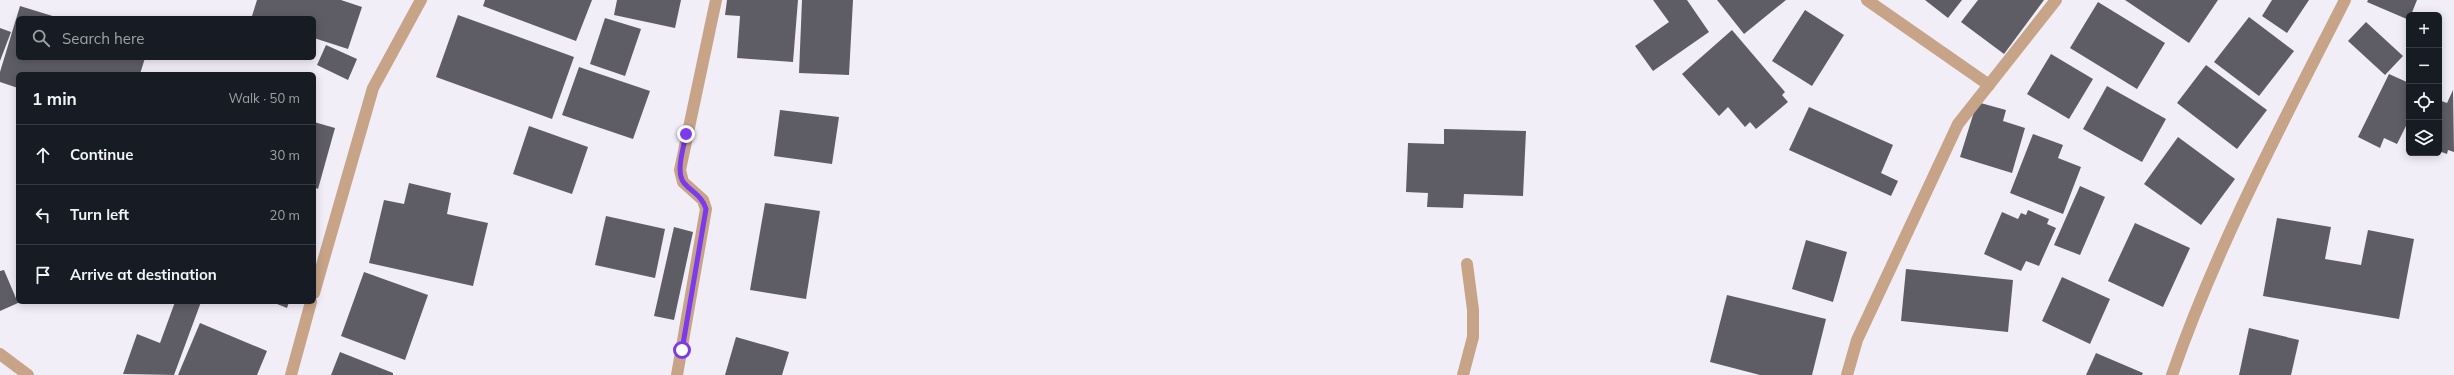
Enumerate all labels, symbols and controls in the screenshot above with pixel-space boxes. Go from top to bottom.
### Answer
map controls [2406,12,2442,156]
button: + [2406,12,2442,48]
search box [16,16,316,60]
icon: search [30,27,52,49]
text: Search here [62,29,144,48]
button: − [2406,48,2442,84]
button: locate [2406,84,2442,120]
text: 1 min [32,88,77,109]
text: Walk · 50 m [229,90,300,106]
button: layers [2406,120,2442,156]
route end [677,125,695,143]
icon: ahead [32,144,54,166]
text: Continue [70,145,133,164]
text: 30 m [270,147,300,163]
icon: left [32,204,54,226]
text: Turn left [70,205,129,224]
text: 20 m [270,207,300,223]
icon: arrive [32,264,54,286]
text: Arrive at destination [70,265,217,284]
route start [673,341,691,359]

